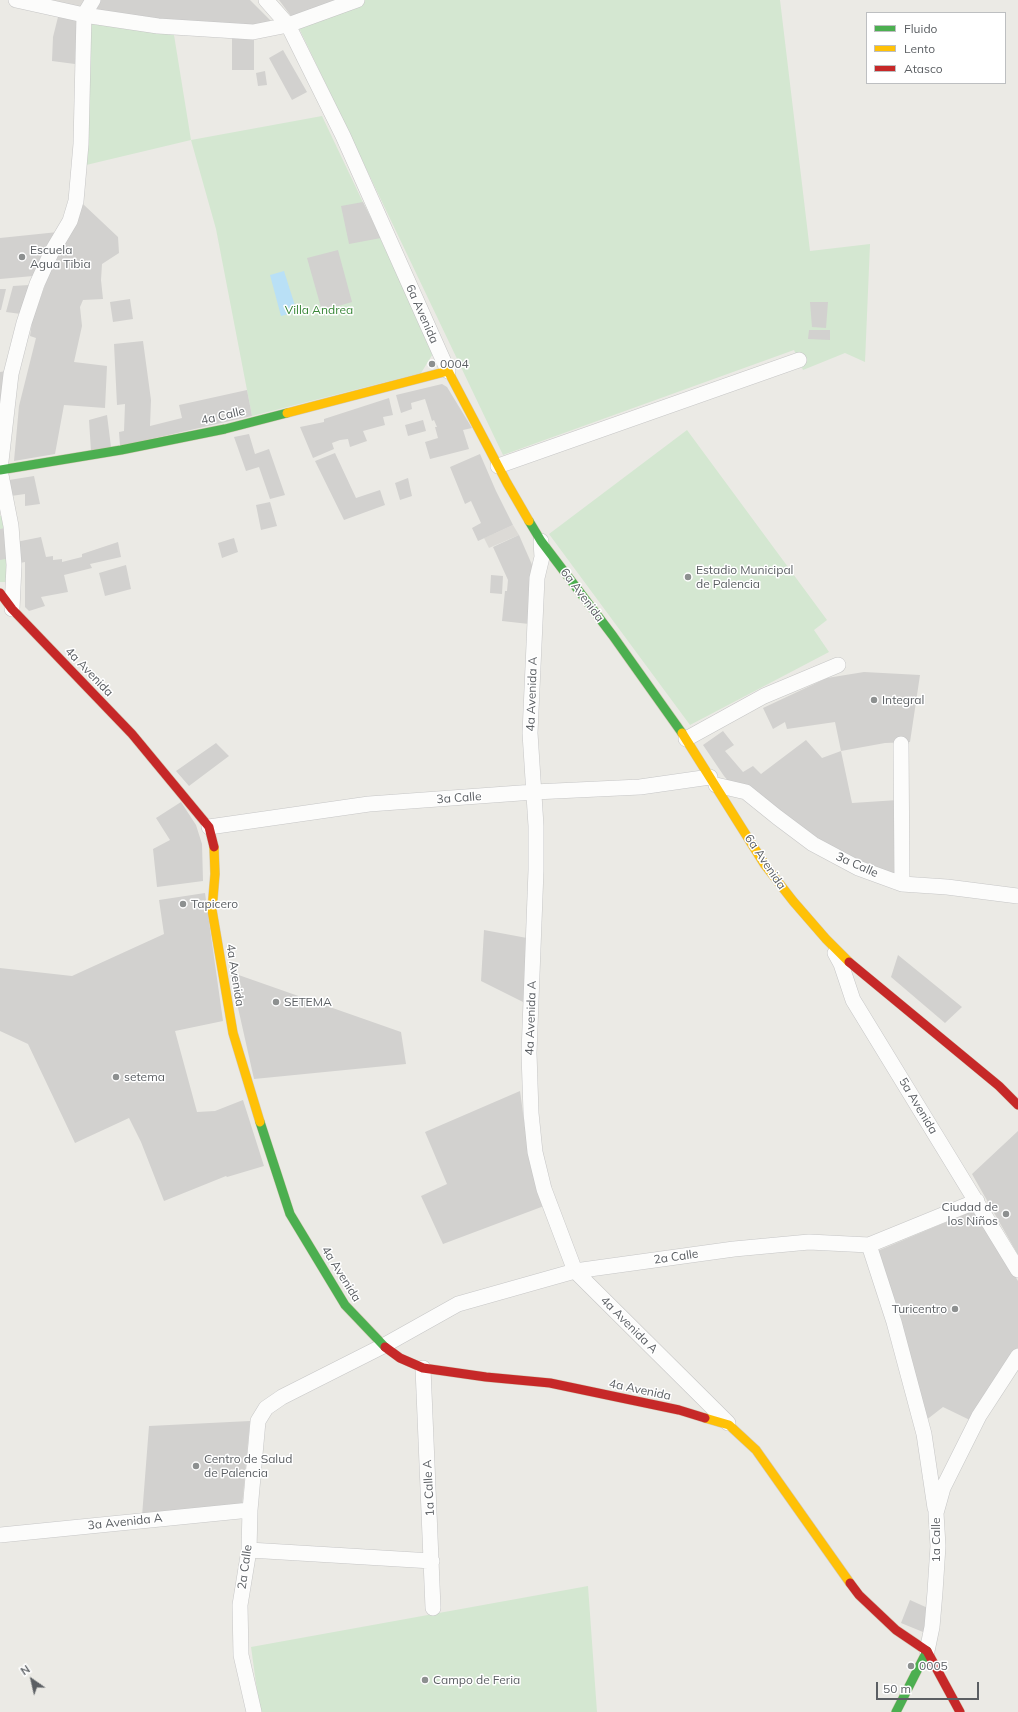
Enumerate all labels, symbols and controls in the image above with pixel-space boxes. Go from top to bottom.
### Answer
legend [866,12,1006,84]
text: Fluido [904,21,937,36]
text: Lento [904,41,935,56]
text: Atasco [904,61,943,76]
place label: Escuela Agua Tibia [30,243,91,271]
marker: Escuela Agua Tibia [17,252,27,262]
street label: 6a Avenida [403,282,441,346]
park label: Villa Andrea [285,303,353,317]
place label: 0004 [440,357,469,371]
marker: 0004 [427,359,437,369]
street label: 4a Calle [199,404,247,428]
place label: Estadio Municipal de Palencia [696,563,793,591]
street label: 6a Avenida [557,565,607,625]
marker: Estadio Municipal de Palencia [683,572,693,582]
street label: 4a Avenida [62,644,116,700]
street label: 4a Avenida A [523,656,541,732]
place label: Integral [882,693,924,707]
marker: Integral [869,695,879,705]
street label: 3a Calle [436,789,482,807]
street label: 6a Avenida [741,832,789,892]
street label: 3a Calle [834,849,880,881]
place label: Tapicero [191,897,238,911]
marker: Tapicero [178,899,188,909]
street label: 4a Avenida [223,943,247,1007]
street label: 4a Avenida A [522,980,540,1056]
place label: SETEMA [284,995,332,1009]
marker: SETEMA [271,997,281,1007]
place label: setema [124,1070,165,1084]
marker: setema [111,1072,121,1082]
street label: 5a Avenida [896,1075,940,1137]
place label: Ciudad de los Niños [942,1200,998,1228]
marker: Ciudad de los Niños [1001,1209,1011,1219]
street label: 4a Avenida [318,1243,364,1305]
street label: 2a Calle [653,1247,699,1267]
street label: 4a Avenida A [597,1293,661,1357]
place label: Turicentro [892,1302,947,1316]
marker: Turicentro [950,1304,960,1314]
street label: 4a Avenida [608,1376,672,1404]
place label: Centro de Salud de Palencia [204,1452,292,1480]
street label: 1a Calle A [420,1459,438,1517]
marker: Centro de Salud de Palencia [191,1461,201,1471]
street label: 3a Avenida A [87,1511,163,1533]
street label: 1a Calle [929,1518,943,1562]
street label: 2a Calle [235,1544,255,1590]
place label: 0005 [919,1659,948,1673]
north arrow [12,1660,52,1700]
marker: 0005 [906,1661,916,1671]
text: N [18,1662,33,1678]
place label: Campo de Feria [433,1673,520,1687]
scale bar [878,1674,981,1700]
marker: Campo de Feria [420,1675,430,1685]
text: 50 m [883,1681,911,1696]

